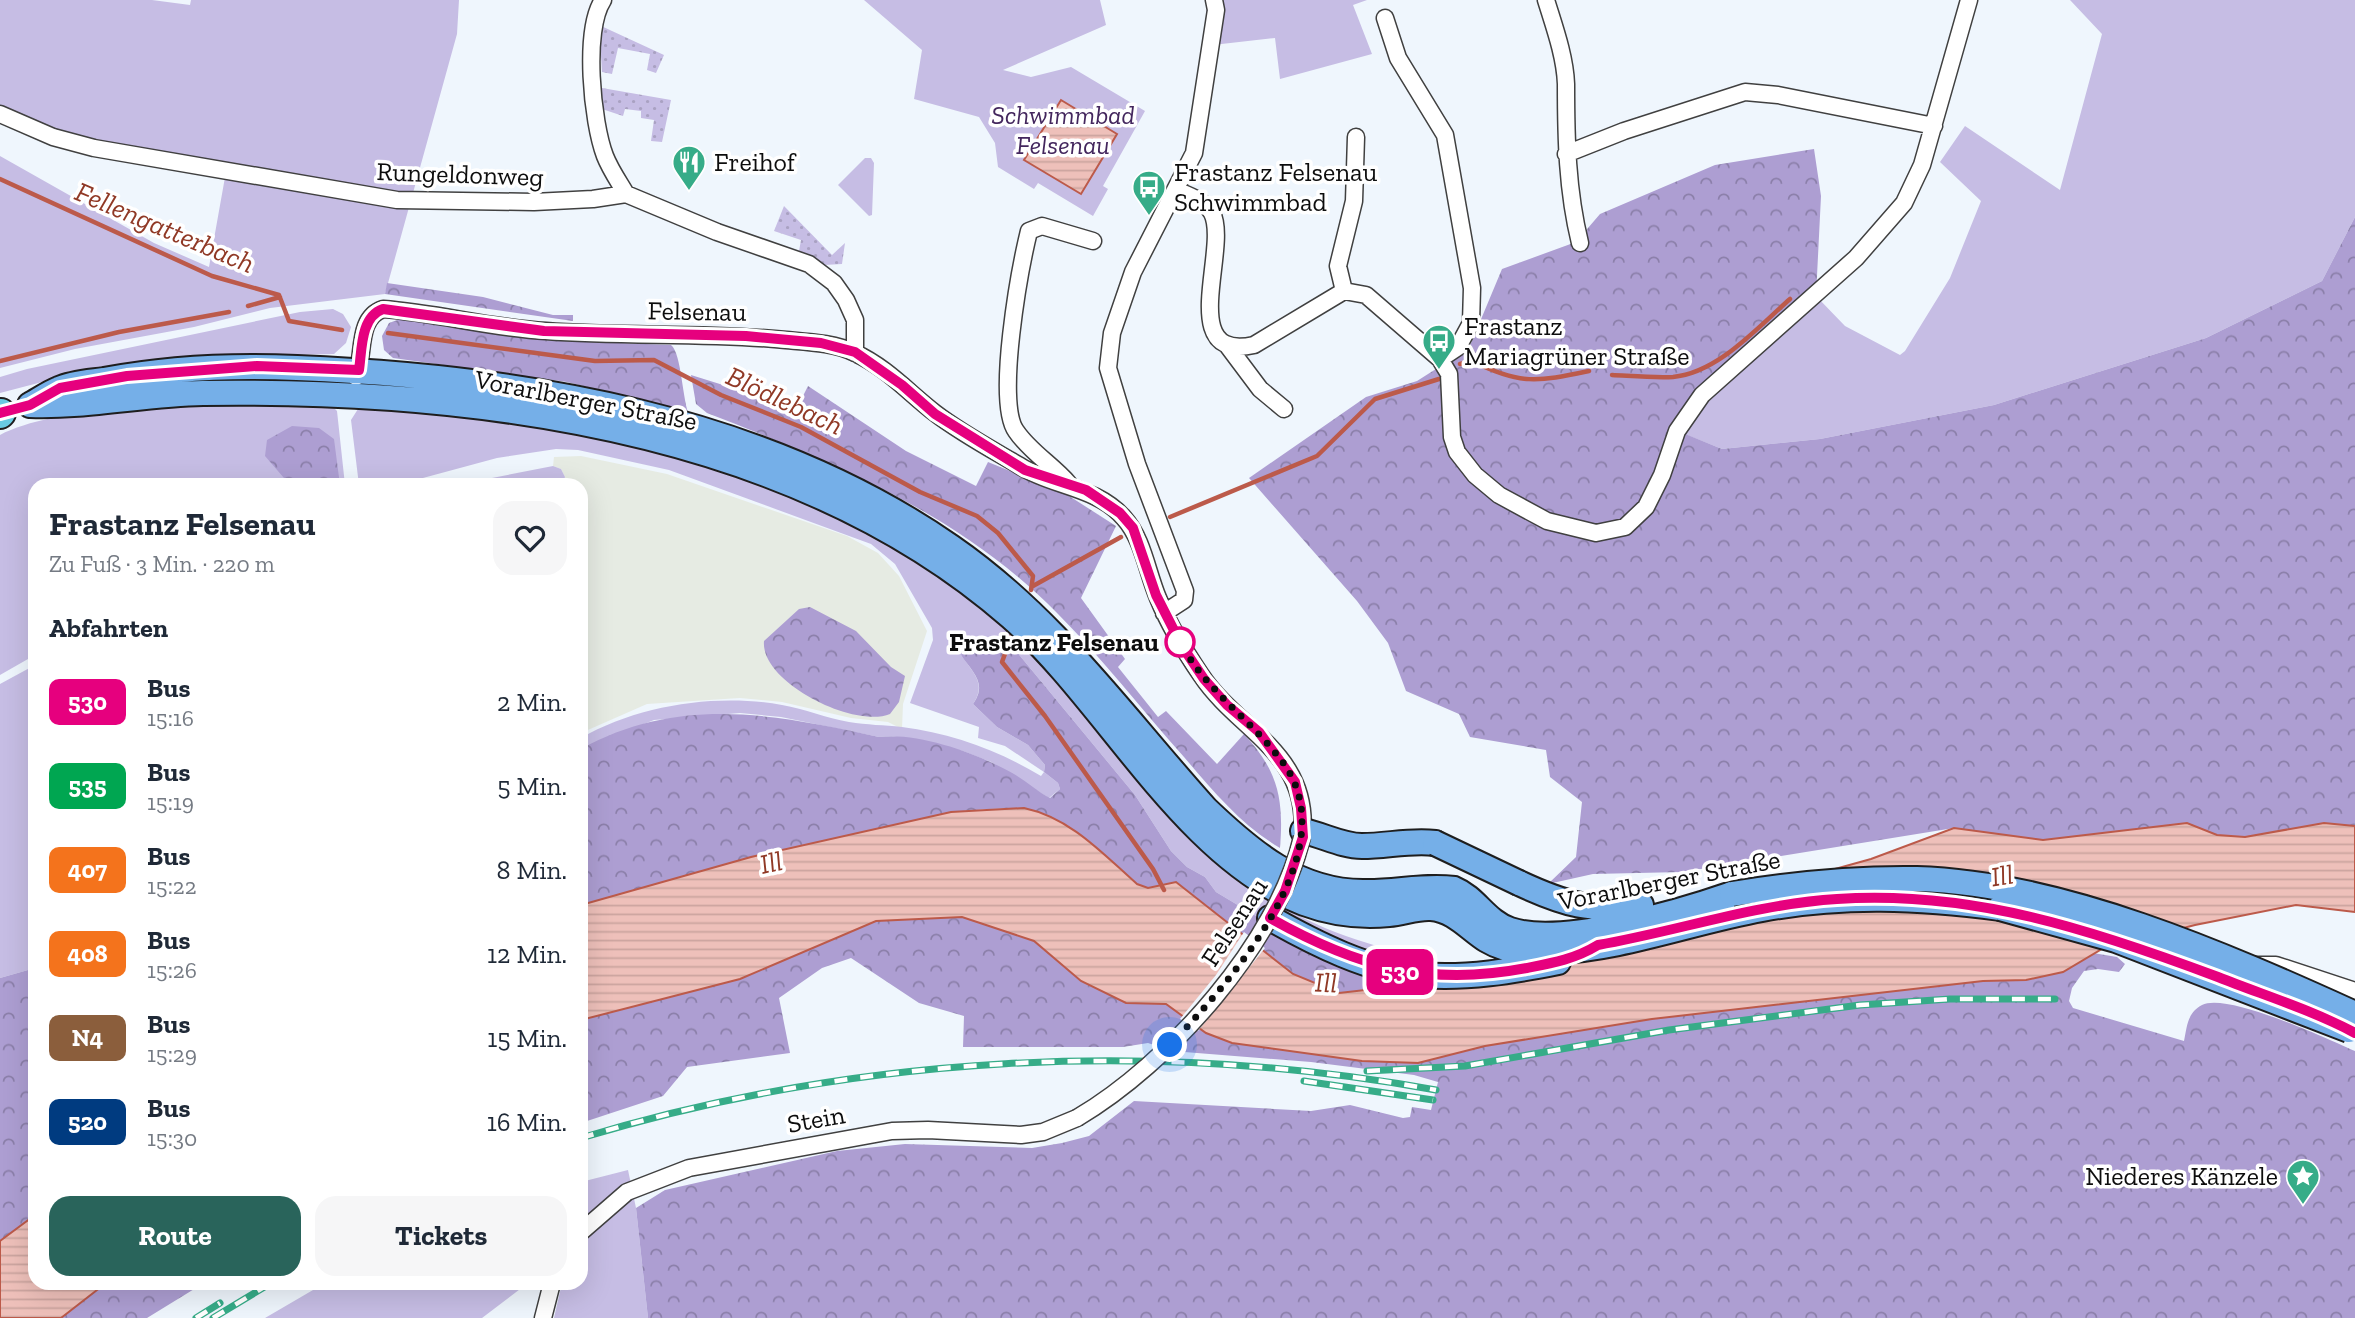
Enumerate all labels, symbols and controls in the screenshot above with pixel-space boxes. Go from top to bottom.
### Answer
park label: Schwimmbad Felsenau [991,99,1135,161]
restaurant icon: Freihof [670,143,708,192]
place label: Freihof [714,146,797,178]
street label: Rungeldonweg [376,155,544,193]
place label: Frastanz Felsenau Schwimmbad [1174,156,1378,218]
bus stop icon: Frastanz Felsenau Schwimmbad [1130,168,1168,217]
water label: Fellengatterbach [70,175,259,280]
street label: Felsenau [647,294,747,328]
place label: Frastanz Mariagrüner Straße [1464,310,1689,372]
bus stop icon: Frastanz Mariagrüner Straße [1420,322,1458,371]
water label: Blödlebach [721,359,848,442]
street label: Vorarlberger Straße [471,363,700,437]
button: heart [493,501,567,575]
text: Frastanz Felsenau [49,504,316,543]
text: Zu Fuß · 3 Min. · 220 m [49,550,275,578]
text: Abfahrten [49,612,168,644]
place label: Frastanz Felsenau [949,626,1159,658]
marker: Frastanz Felsenau [1165,627,1195,657]
text: Bus [147,672,190,704]
text: 2 Min. [497,686,567,718]
text: 530 [68,687,107,716]
text: 15:16 [147,704,194,732]
text: Bus [147,756,190,788]
text: 5 Min. [497,770,567,802]
text: 535 [69,771,106,800]
text: 15:19 [147,788,194,816]
text: Bus [147,840,190,872]
street label: Vorarlberger Straße [1554,843,1783,917]
water label: Ill [757,844,785,881]
text: 8 Min. [497,854,567,886]
text: 407 [68,855,107,884]
water label: Ill [1989,858,2015,893]
text: 15:22 [147,872,196,900]
street label: Felsenau [1194,872,1275,972]
text: Bus [147,924,190,956]
text: 12 Min. [487,938,567,970]
text: 408 [67,939,108,968]
line badge: 530 [1360,949,1440,995]
text: 15:26 [147,956,197,984]
text: 530 [1380,957,1420,986]
water label: Ill [1314,966,1338,999]
text: Bus [147,1008,190,1040]
text: 15 Min. [487,1022,567,1054]
text: N4 [72,1023,103,1052]
your location [1152,1027,1187,1062]
text: 15:29 [147,1040,197,1068]
text: Bus [147,1092,190,1124]
street label: Stein [785,1098,847,1140]
text: 16 Min. [487,1106,567,1138]
text: 520 [68,1107,107,1136]
text: 15:30 [147,1124,197,1152]
place icon: Niederes Känzele [2284,1157,2322,1206]
place label: Niederes Känzele [2085,1160,2278,1192]
button: Route [49,1196,301,1276]
button: Tickets [315,1196,567,1276]

